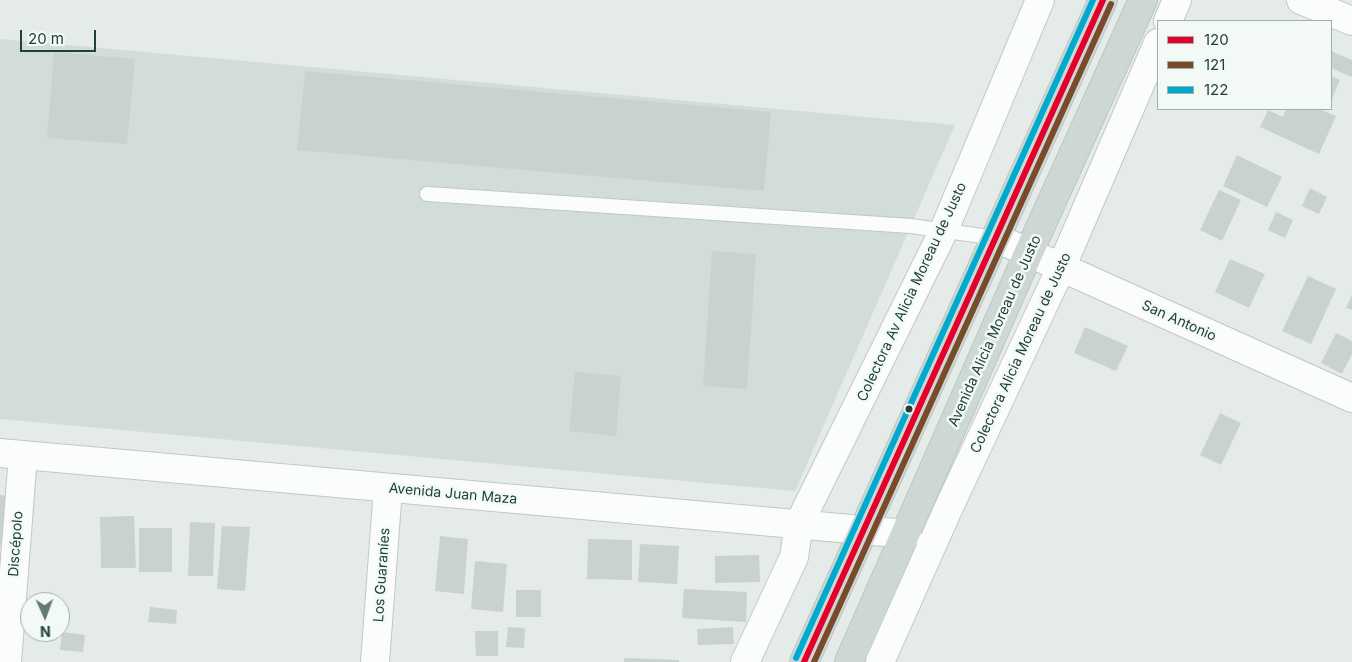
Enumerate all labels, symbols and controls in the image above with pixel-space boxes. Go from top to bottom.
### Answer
scale bar [22,20,99,52]
legend [1157,20,1332,110]
text: 20 m [28,29,64,48]
text: 120 [1204,30,1229,49]
text: 121 [1204,55,1225,74]
text: 122 [1204,80,1228,99]
street label: Colectora Av Alicia Moreau de Justo [854,180,970,404]
street label: Avenida Alicia Moreau de Justo [945,233,1045,429]
street label: Colectora Alicia Moreau de Justo [967,250,1075,456]
street label: San Antonio [1139,297,1219,345]
unlabelled marker [904,404,914,414]
street label: Avenida Juan Maza [388,480,518,508]
street label: Discépolo [5,511,27,577]
street label: Los Guaraníes [370,527,394,623]
north arrow [20,592,70,642]
text: N [40,623,51,640]

